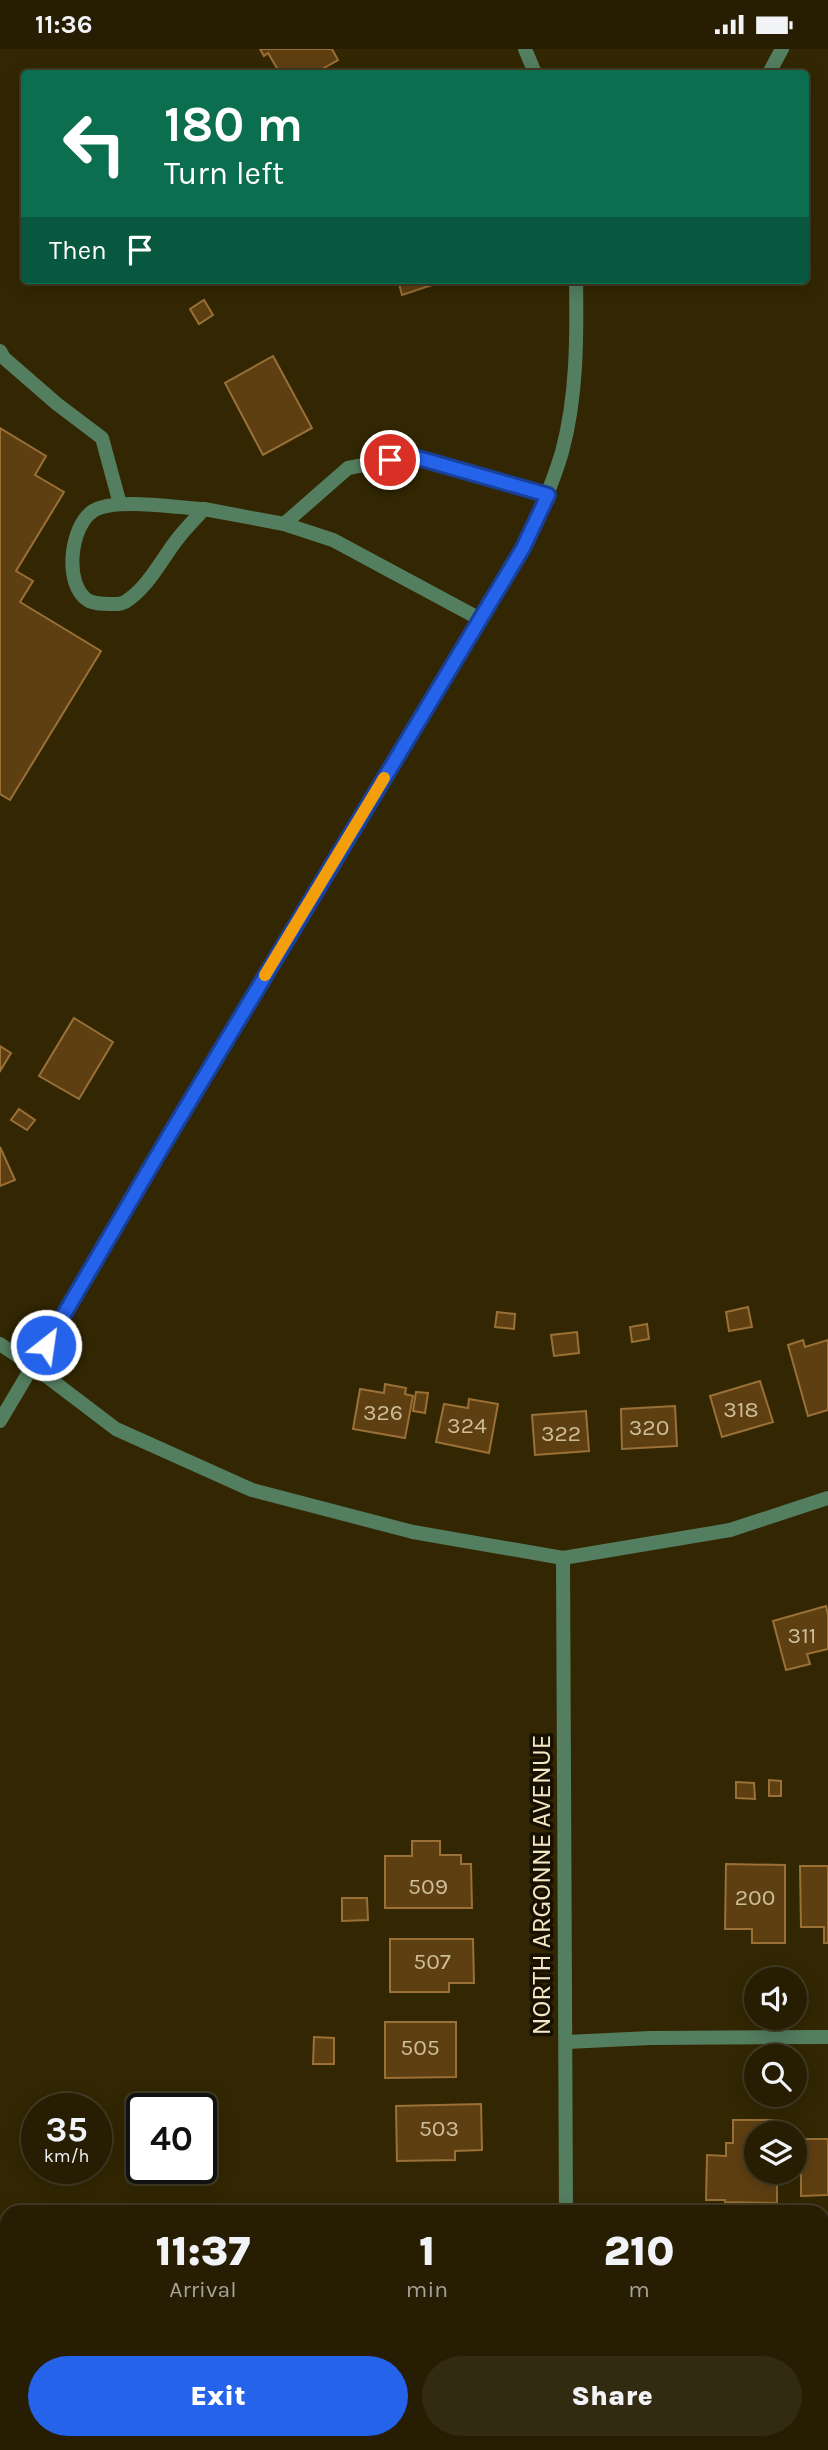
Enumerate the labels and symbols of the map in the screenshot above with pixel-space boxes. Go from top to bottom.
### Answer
pin [360,430,420,490]
position arrow [9,1308,83,1382]
house number: 318 [723,1396,759,1423]
house number: 326 [363,1399,403,1426]
house number: 324 [447,1412,487,1439]
house number: 320 [629,1414,669,1441]
house number: 322 [541,1420,581,1447]
house number: 311 [788,1622,816,1649]
street label: NORTH ARGONNE AVENUE [526,1735,557,2035]
house number: 509 [408,1873,448,1900]
house number: 200 [735,1884,775,1911]
house number: 507 [413,1948,451,1975]
house number: 505 [400,2034,440,2061]
speed limit sign: 40 [126,2093,217,2184]
house number: 503 [419,2115,459,2142]

